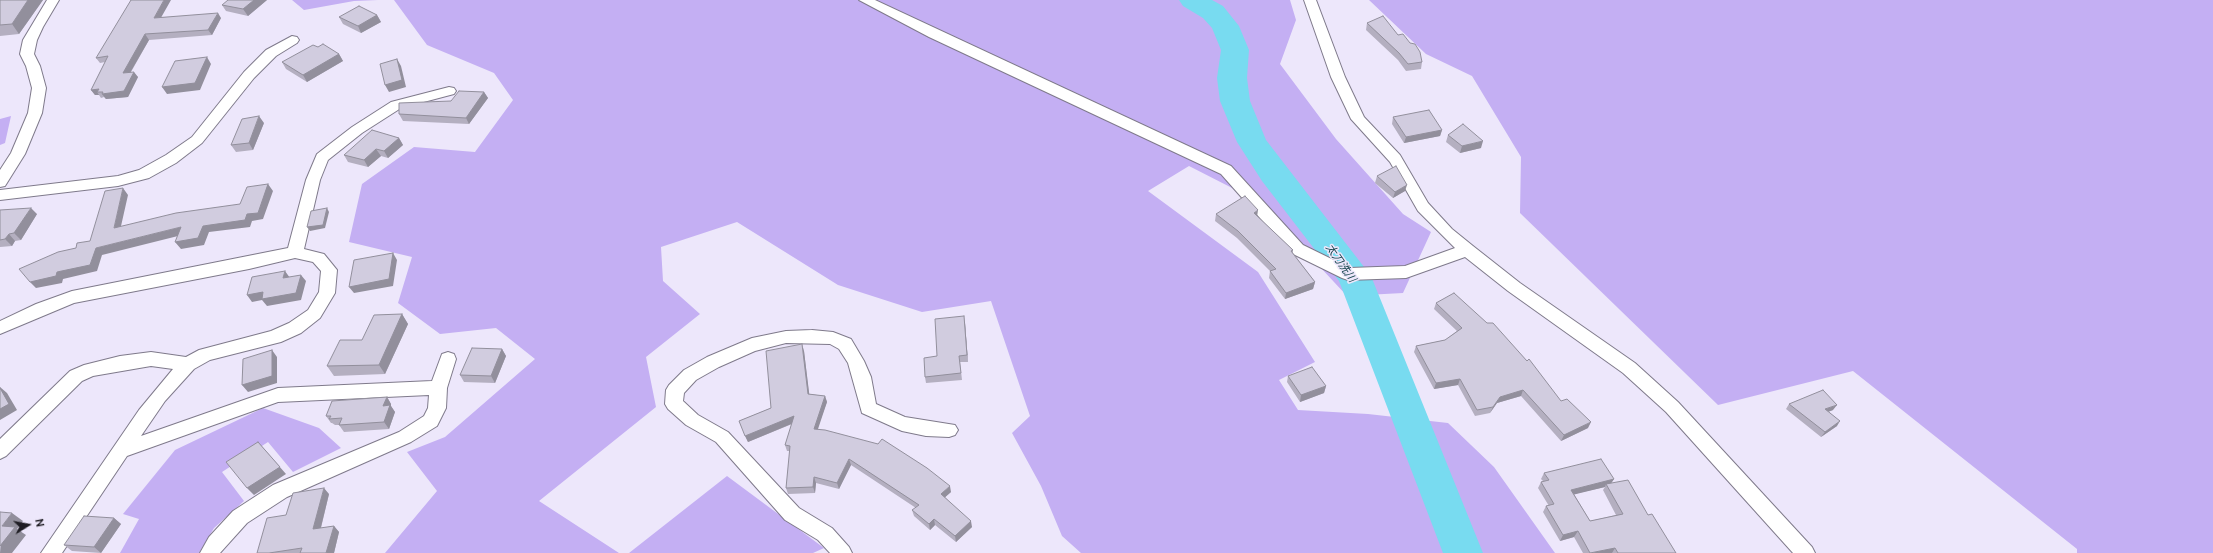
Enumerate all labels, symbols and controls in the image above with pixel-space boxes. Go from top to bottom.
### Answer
water label: 太刀洗川 [1323,241,1359,285]
north arrow [8,505,48,545]
text: N [33,518,46,528]

